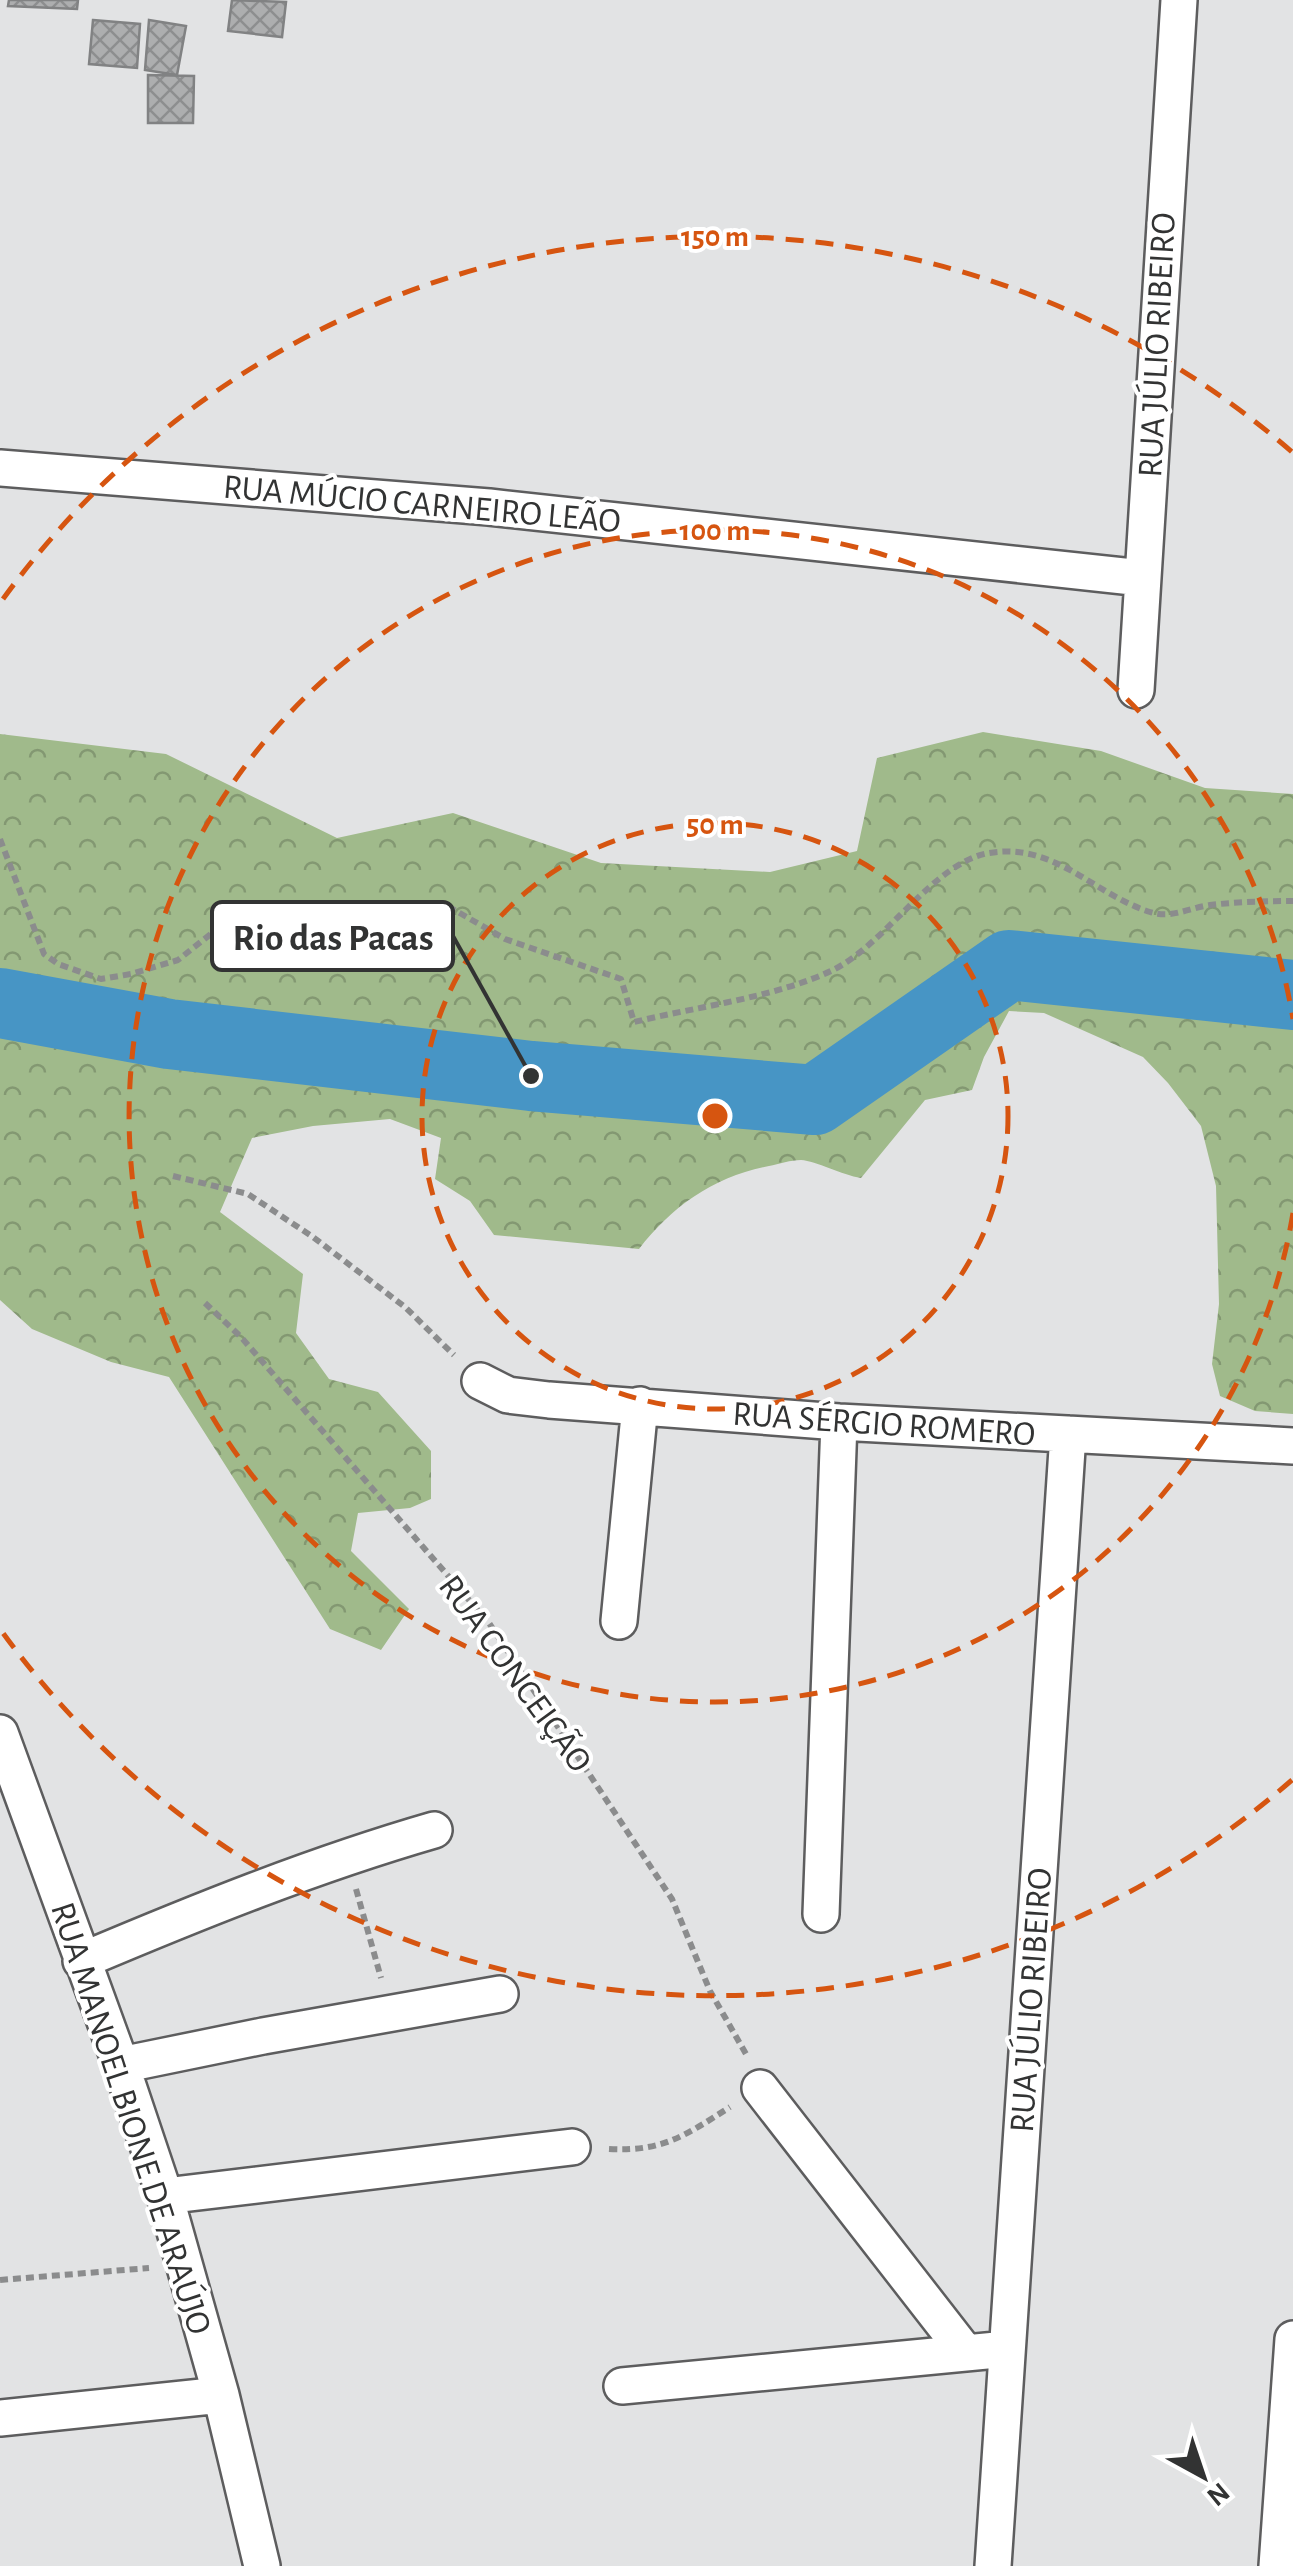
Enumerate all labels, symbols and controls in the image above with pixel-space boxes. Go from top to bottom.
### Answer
street label: RUA JÚLIO RIBEIRO [1131,212,1182,478]
text: 150 m [681,222,749,252]
street label: RUA MÚCIO CARNEIRO LEÃO [222,468,622,539]
text: 100 m [680,516,750,546]
text: 50 m [686,810,744,840]
callout: Rio das Pacas [212,902,453,970]
text: Rio das Pacas [233,920,433,958]
centre of rings [697,1098,733,1134]
street label: RUA SÉRGIO ROMERO [731,1394,1037,1453]
street label: RUA CONCEIÇÃO [432,1568,599,1779]
street label: RUA JÚLIO RIBEIRO [1003,1866,1058,2134]
street label: RUA MANOEL BIONE DE ARAÚJO [44,1898,219,2339]
north arrow [1153,2426,1253,2526]
text: N [1201,2477,1234,2511]

